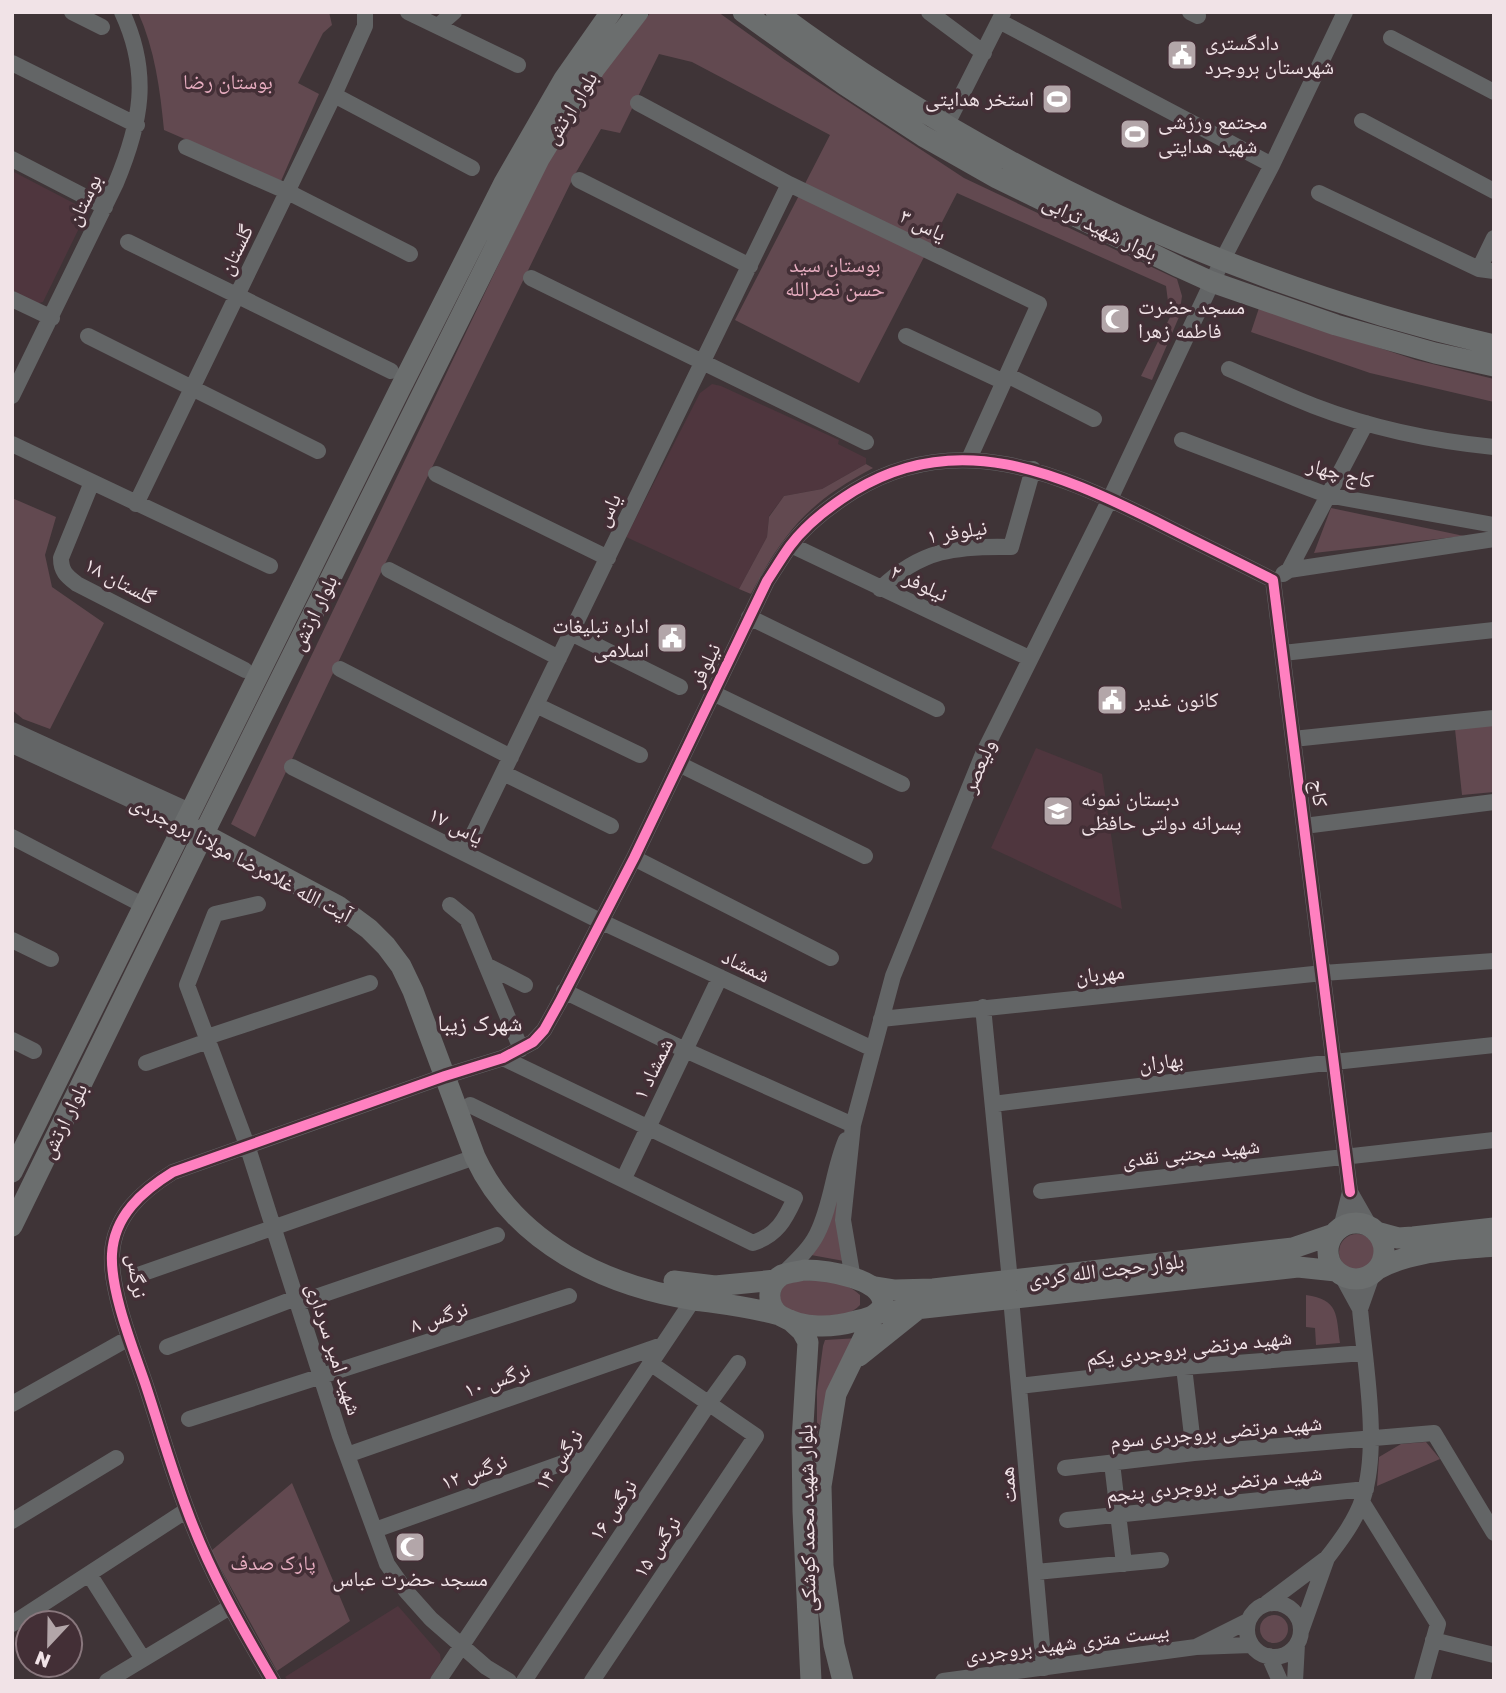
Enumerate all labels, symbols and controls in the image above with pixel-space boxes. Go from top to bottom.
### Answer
place label: دادگستری شهرستان بروجرد [1205,29,1334,79]
public building icon: دادگستری شهرستان بروجرد [1165,38,1199,72]
street label: بلوار ارتش [538,66,603,149]
park label: بوستان رضا [183,68,273,94]
sports icon: استخر هدایتی [1040,82,1074,116]
place label: استخر هدایتی [925,85,1034,112]
place label: مجتمع ورزشی شهید هدایتی [1158,108,1267,159]
sports icon: مجتمع ورزشی شهید هدایتی [1118,117,1152,151]
street label: بوستان [59,169,107,230]
street label: بلوار شهید ترابی [1038,188,1162,267]
street label: یاس ۳ [896,202,951,247]
street label: گلستان [212,220,259,279]
park label: بوستان سید حسن نصرالله [785,251,885,302]
place label: مسجد حضرت فاطمه زهرا [1138,293,1245,343]
mosque icon: مسجد حضرت فاطمه زهرا [1098,302,1132,336]
street label: کاج چهار [1303,450,1376,494]
street label: یاس [588,489,627,531]
street label: نیلوفر ۱ [925,513,989,549]
street label: گلستان ۱۸ [80,551,161,610]
street label: نیلوفر ۲ [887,558,952,607]
street label: بلوار ارتش [284,571,343,655]
place label: اداره تبلیغات اسلامی [552,612,649,663]
public building icon: اداره تبلیغات اسلامی [655,621,689,655]
street label: نیلوفر [682,638,726,692]
public building icon: کانون غدیر [1095,683,1129,717]
place label: کانون غدیر [1134,686,1219,712]
street label: ولیعصر [955,735,1001,797]
street label: کاج [1304,778,1335,808]
place label: دبستان نمونه پسرانه دولتی حافظی [1081,785,1241,836]
street label: آیت الله غلامرضا مولانا بروجردی [126,789,357,928]
school or university icon: دبستان نمونه پسرانه دولتی حافظی [1041,794,1075,828]
street label: یاس ۱۷ [424,800,488,851]
street label: شمشاد [718,943,775,988]
street label: مهربان [1074,957,1126,989]
district label: شهرک زیبا [438,1008,522,1037]
street label: شمشاد ۱ [626,1034,678,1104]
street label: بهاران [1137,1045,1185,1077]
street label: بلوار ارتش [34,1079,93,1163]
street label: شهید مجتبی نقدی [1121,1132,1261,1173]
street label: بلوار حجت الله کردی [1026,1247,1185,1291]
street label: نرگس [121,1252,154,1300]
street label: شهید امیر سرداری [301,1279,369,1418]
street label: نرگس ۸ [407,1295,471,1338]
street label: شهید مرتضی بروجردی یکم [1085,1323,1293,1373]
street label: نرگس ۱۰ [460,1356,534,1403]
street label: شهید مرتضی بروجردی سوم [1109,1409,1323,1455]
street label: نرگس ۱۴ [528,1424,589,1496]
street label: بلوار شهید محمد کوشکی [791,1424,822,1612]
street label: نرگس ۱۲ [437,1447,511,1496]
street label: شهید مرتضی بروجردی پنجم [1105,1459,1323,1509]
street label: همت [992,1466,1022,1504]
street label: نرگس ۱۶ [582,1474,643,1546]
street label: نرگس ۱۵ [626,1511,687,1583]
mosque icon: مسجد حضرت عباس [393,1530,427,1564]
park label: پارک صدف [230,1549,316,1575]
place label: مسجد حضرت عباس [332,1565,488,1592]
north arrow [14,1609,84,1679]
street label: بیست متری شهید بروجردی [963,1617,1171,1667]
text: N [31,1647,53,1674]

